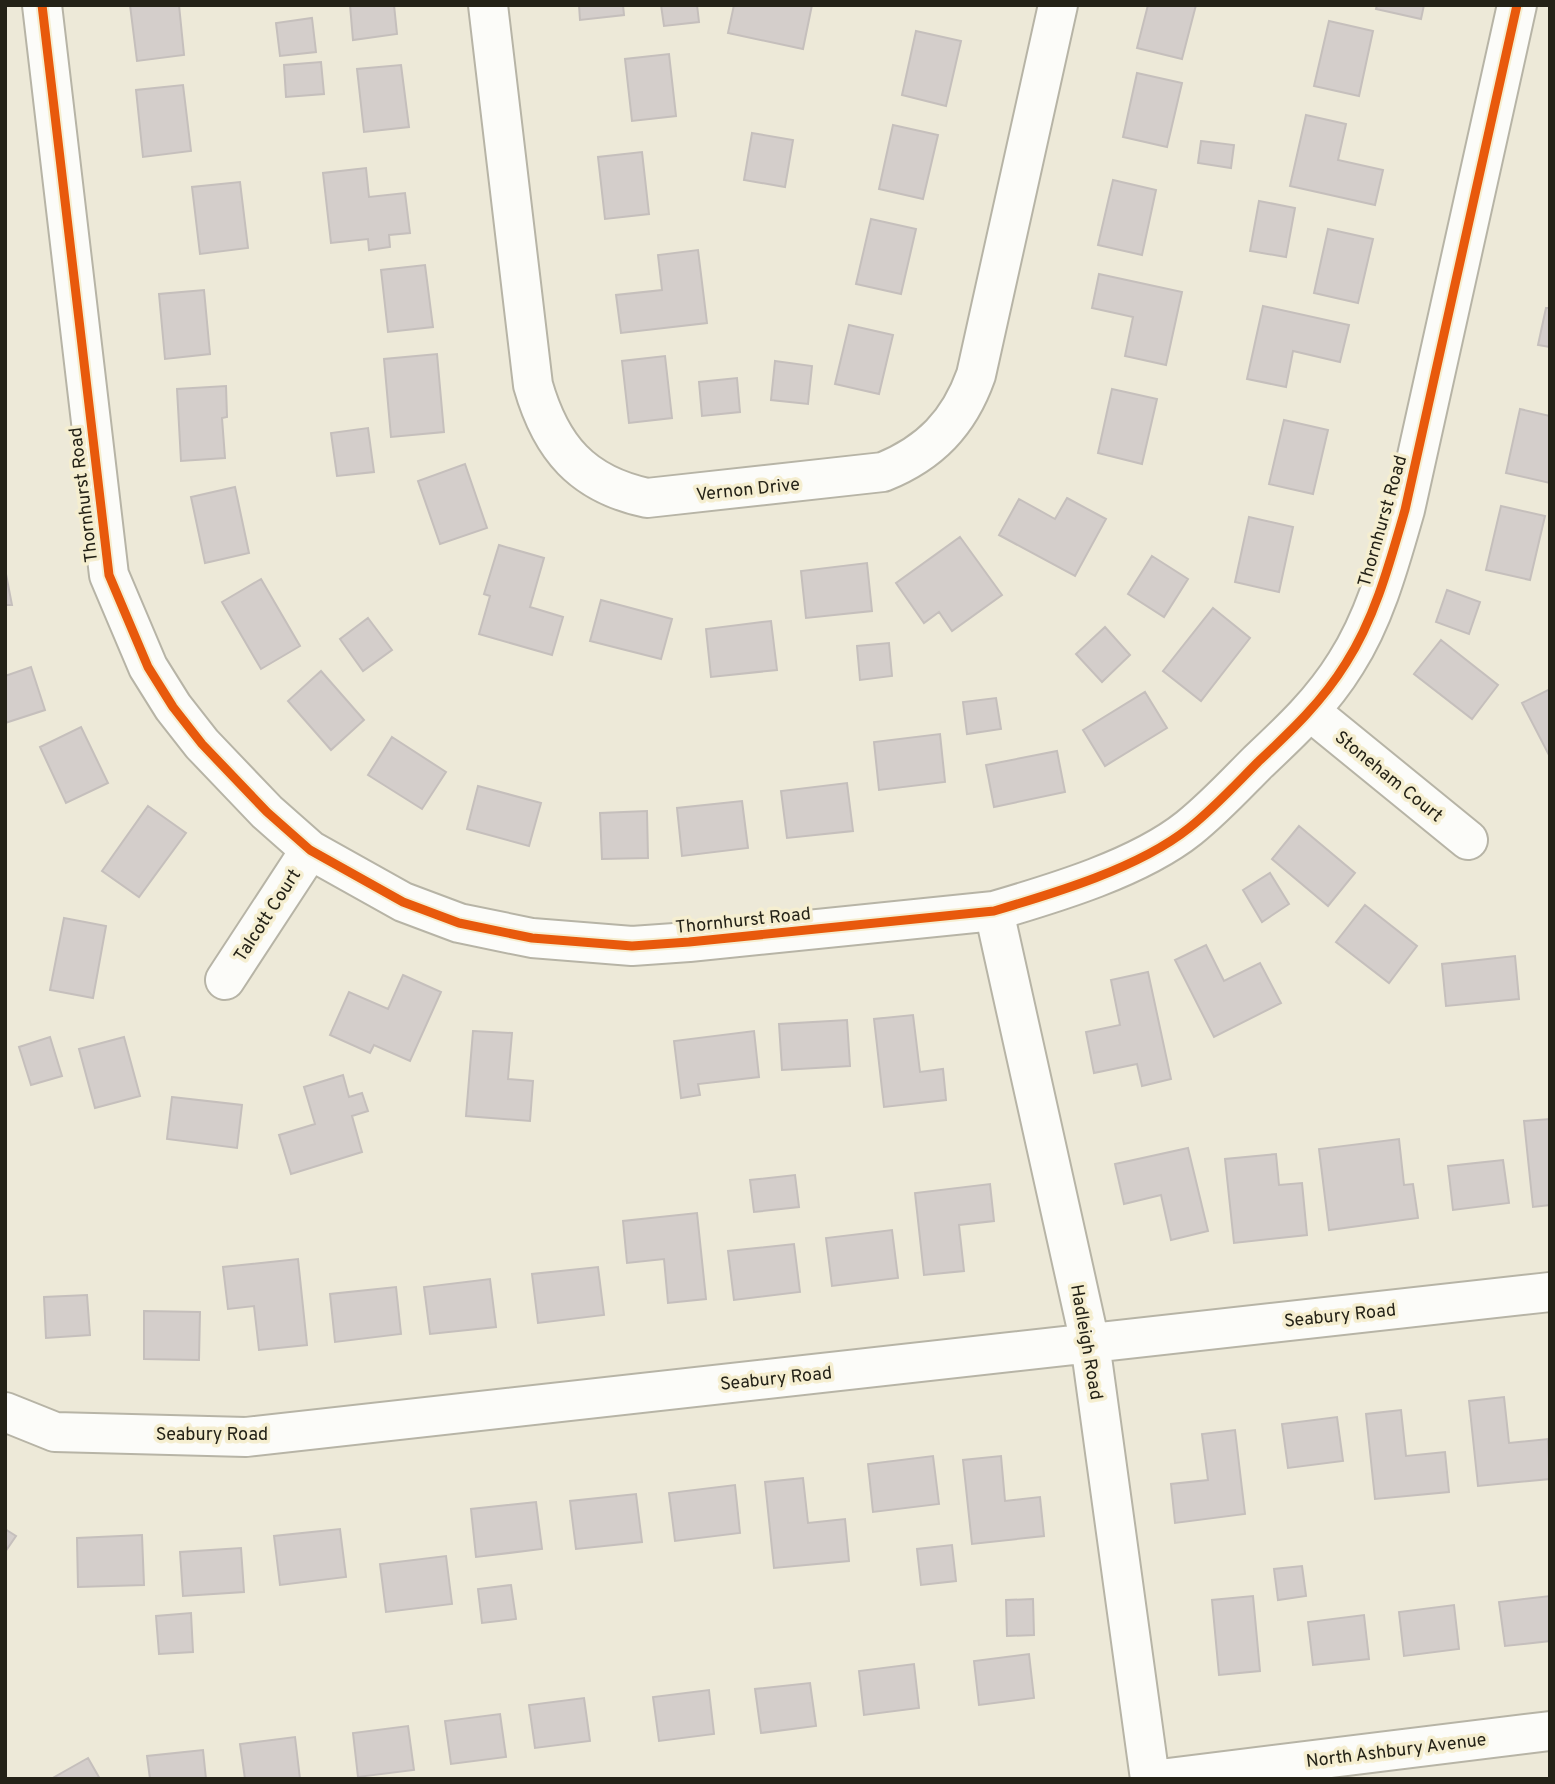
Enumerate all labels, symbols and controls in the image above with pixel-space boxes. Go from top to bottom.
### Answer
street label: Thornhurst Road [65,426,104,564]
street label: Thornhurst Road [1354,453,1413,590]
street label: Vernon Drive [695,474,801,507]
street label: Stoneham Court [1329,726,1447,828]
street label: Talcott Court [230,865,307,967]
street label: Thornhurst Road [674,903,812,940]
street label: Hadleigh Road [1064,1283,1107,1402]
street label: Seabury Road [1283,1299,1397,1334]
street label: Seabury Road [719,1362,833,1397]
street label: Seabury Road [156,1424,268,1447]
street label: North Ashbury Avenue [1305,1729,1488,1774]

